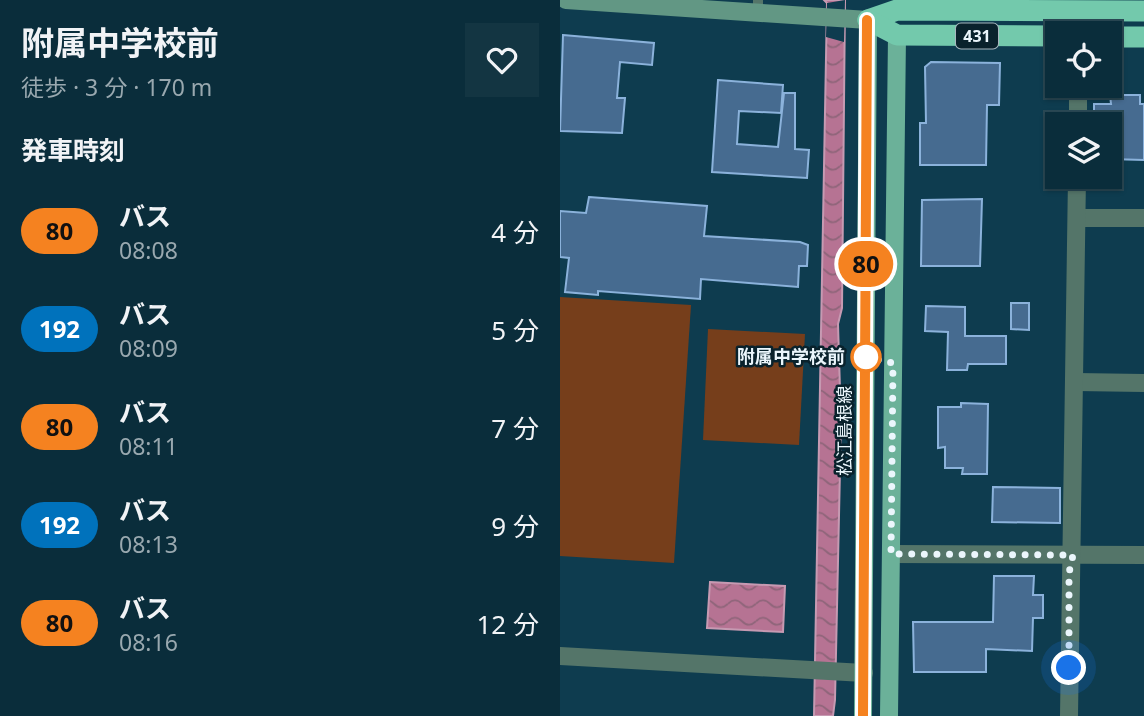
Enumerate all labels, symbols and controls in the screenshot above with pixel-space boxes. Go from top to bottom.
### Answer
text: 附属中学校前 [21,20,219,65]
map controls [1045,21,1122,189]
button: locate [1045,21,1122,98]
button: heart [465,23,539,97]
road number: 431 [956,24,998,48]
text: 徒歩 · 3 分 · 170 m [21,71,212,103]
button: layers [1045,112,1122,189]
text: 発車時刻 [21,132,125,168]
text: バス [119,198,171,234]
text: 80 [46,214,73,247]
text: 4 分 [491,214,539,250]
text: 08:08 [119,234,178,266]
line badge: 80 [834,241,898,287]
text: 80 [852,247,880,280]
text: バス [119,296,171,332]
text: 192 [39,312,80,345]
text: 5 分 [491,312,539,348]
text: 08:09 [119,332,178,364]
marker: 附属中学校前 [851,342,881,372]
place label: 附属中学校前 [737,344,845,368]
street label: 松江島根線 [832,386,856,476]
text: バス [119,394,171,430]
text: 80 [46,410,73,443]
text: 7 分 [491,410,539,446]
text: 08:11 [119,430,178,462]
text: バス [119,492,171,528]
text: 192 [39,508,80,541]
text: 9 分 [491,508,539,544]
text: 08:13 [119,528,178,560]
text: バス [119,590,171,626]
text: 80 [46,606,73,639]
text: 12 分 [476,606,539,642]
text: 08:16 [119,626,178,658]
your location [1051,650,1086,685]

